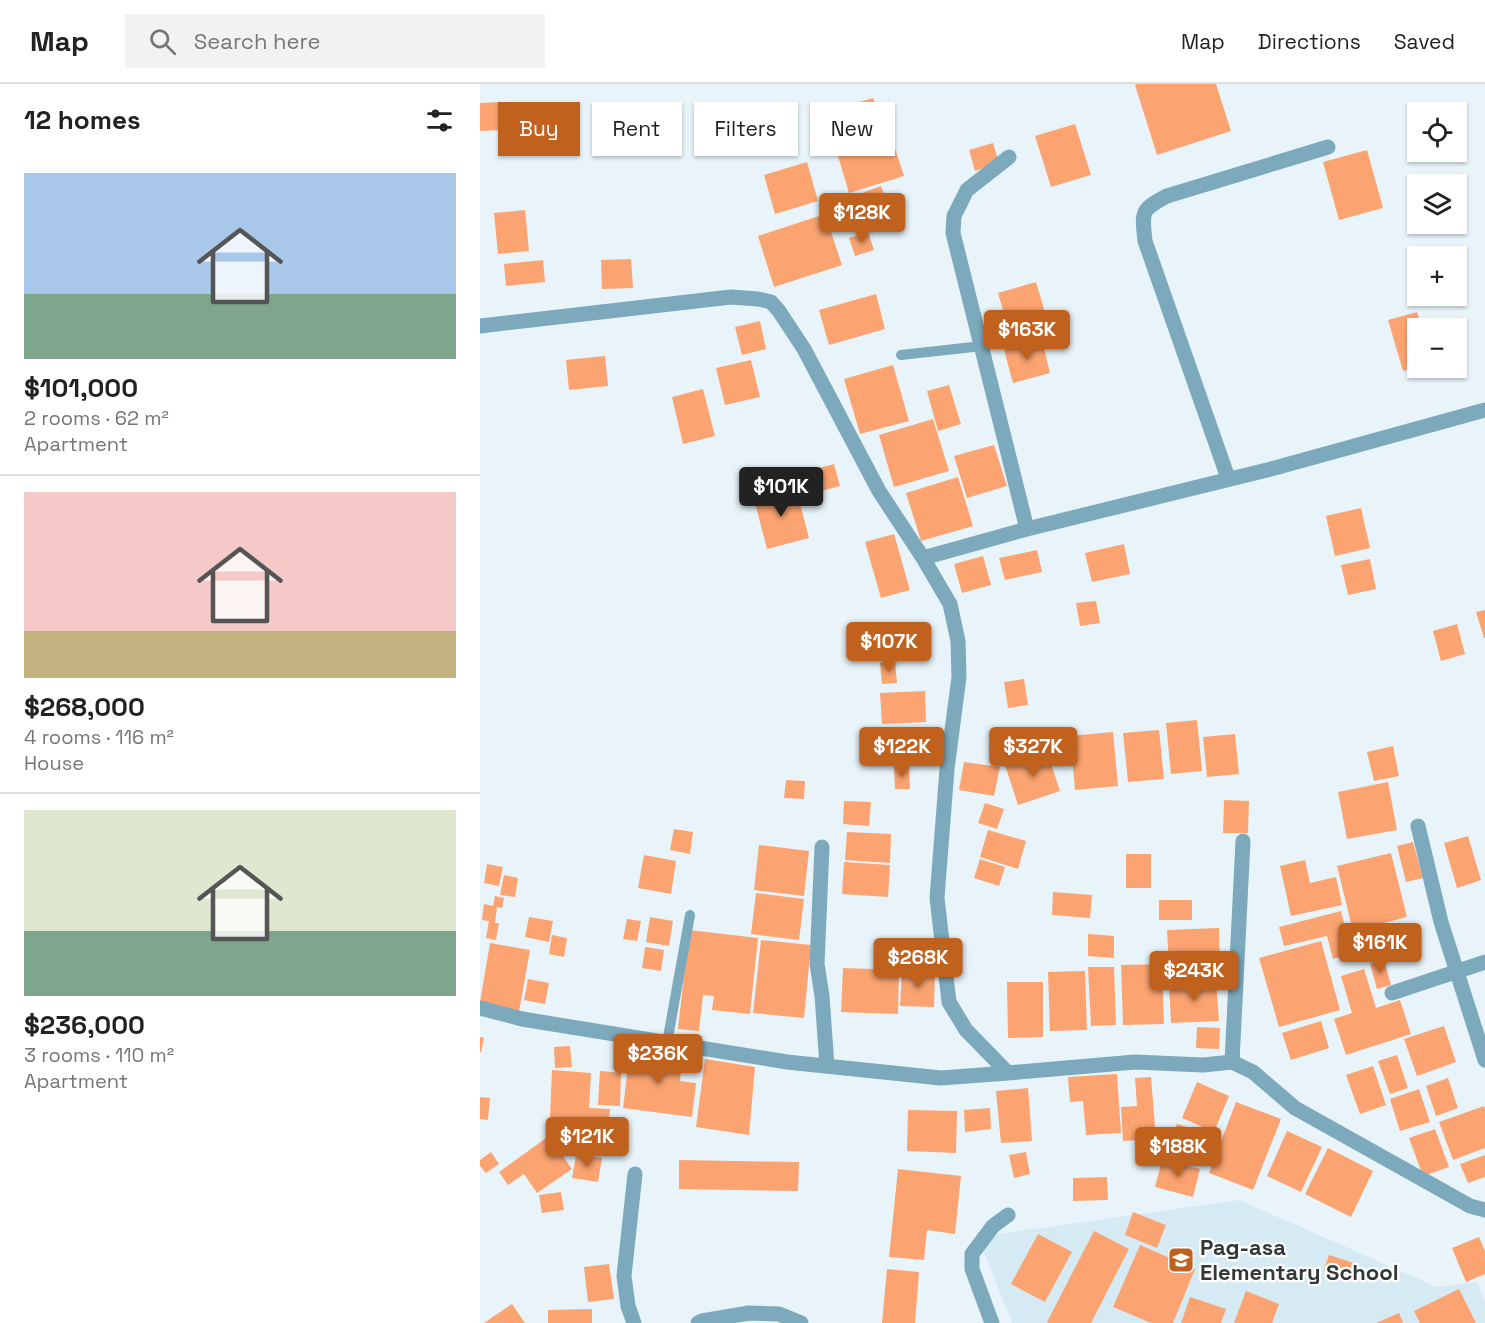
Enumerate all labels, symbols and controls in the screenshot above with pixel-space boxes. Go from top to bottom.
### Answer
search box [125,14,545,68]
text: Map [30,23,89,59]
icon: search [146,25,179,58]
text: Search here [194,27,321,55]
text: Map [1181,28,1225,55]
text: Directions [1258,28,1361,55]
text: Saved [1394,28,1455,55]
chip: Buy [498,102,580,156]
chip: Rent [592,102,682,156]
chip: Filters [694,102,798,156]
chip: New [810,102,895,156]
map controls [1407,102,1467,378]
button: locate [1407,102,1467,162]
text: 12 homes [24,103,141,137]
icon: filters [423,104,456,137]
button: layers [1407,174,1467,234]
pin: $128K [820,193,904,244]
text: $128K [833,199,891,225]
icon: home [186,212,294,320]
button: + [1407,246,1467,306]
pin: $163K [985,310,1069,361]
text: $163K [998,316,1056,342]
button: − [1407,318,1467,378]
text: $101,000 [24,371,138,405]
text: 2 rooms · 62 m² [24,405,169,431]
text: Apartment [24,431,128,457]
pin: $101K [739,467,823,518]
text: $101K [753,473,809,499]
icon: home [186,531,294,639]
pin: $107K [847,622,931,673]
text: $107K [860,628,918,654]
text: $268,000 [24,690,145,724]
text: 4 rooms · 116 m² [24,724,174,750]
pin: $122K [860,727,944,778]
pin: $327K [991,727,1075,778]
text: $122K [873,733,931,759]
text: $327K [1003,733,1063,759]
text: House [24,750,84,776]
icon: home [186,849,294,957]
pin: $161K [1338,923,1422,974]
text: $161K [1353,929,1408,955]
pin: $268K [876,938,960,989]
text: $268K [888,944,948,970]
pin: $243K [1152,951,1236,1002]
text: $243K [1163,957,1225,983]
text: $236,000 [24,1008,145,1042]
pin: $236K [616,1034,700,1085]
text: $236K [627,1040,689,1066]
text: 3 rooms · 110 m² [24,1042,174,1068]
text: Apartment [24,1068,128,1094]
pin: $121K [545,1117,629,1168]
text: $121K [560,1123,614,1149]
pin: $188K [1136,1127,1220,1178]
text: $188K [1149,1133,1207,1159]
place label: Pag-asa Elementary School [1200,1233,1399,1286]
school or university icon: Pag-asa Elementary School [1166,1245,1196,1275]

